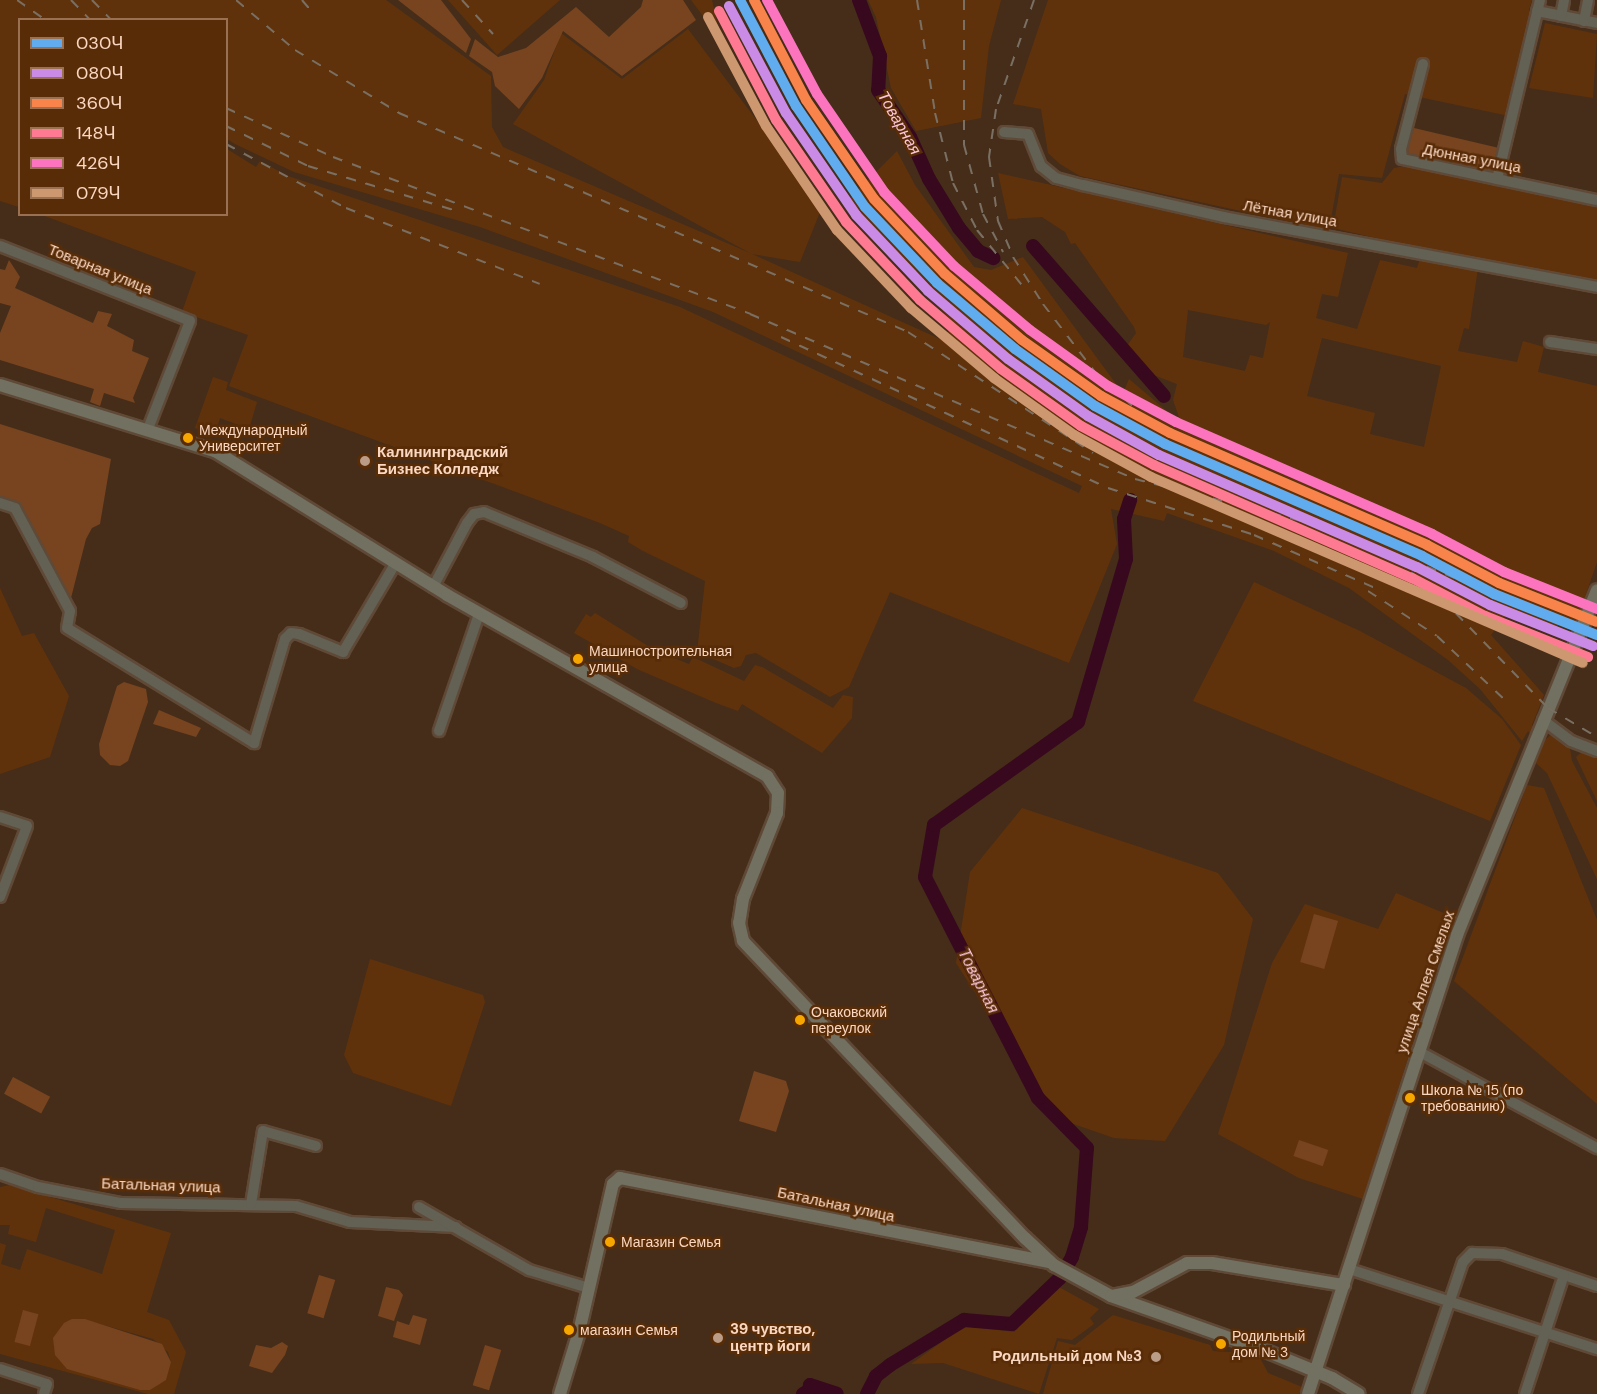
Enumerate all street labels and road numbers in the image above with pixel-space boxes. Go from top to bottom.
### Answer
street label: Дюнная улица [1421,141,1523,177]
street label: Лётная улица [1242,197,1338,231]
street label: Товарная улица [45,241,155,299]
street label: улица Аллея Смелых [1393,909,1459,1055]
street label: Батальная улица [101,1175,221,1197]
street label: Батальная улица [776,1184,896,1226]

